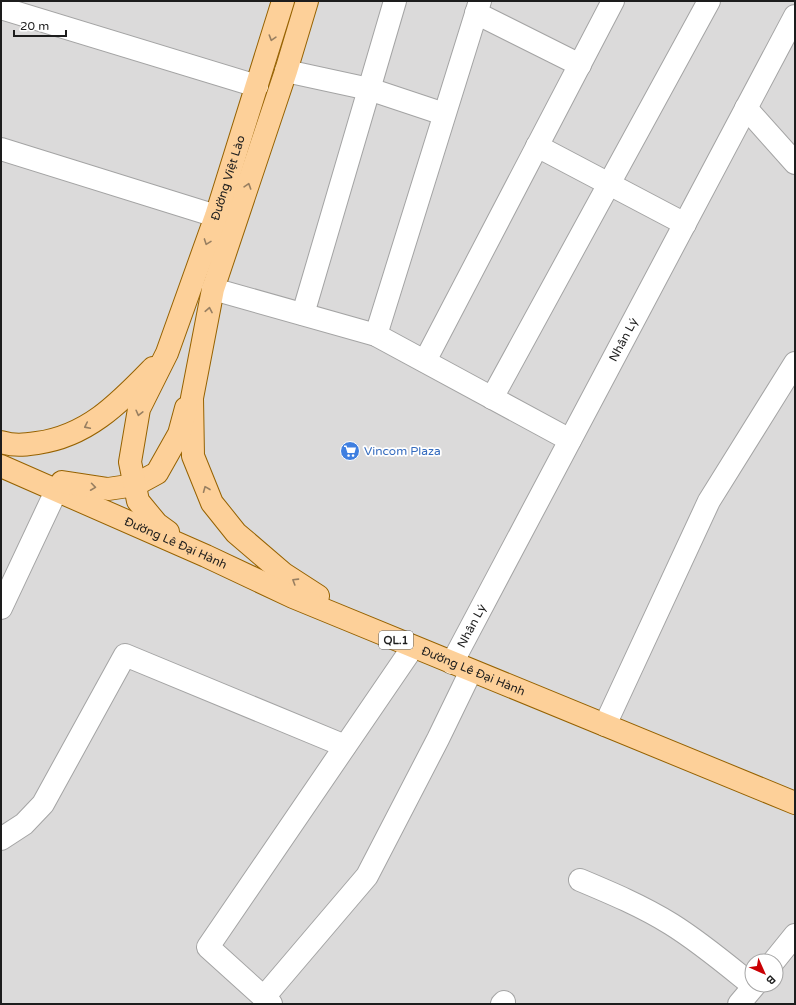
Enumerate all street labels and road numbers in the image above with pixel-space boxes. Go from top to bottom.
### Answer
street label: Đường Việt Lào [208,134,248,222]
street label: Nhân Lý [606,315,641,364]
street label: Đường Lê Đại Hành [122,514,229,572]
street label: Nhân Lý [454,601,489,650]
road number: QL.1 [379,631,413,649]
street label: Đường Lê Đại Hành [419,643,527,699]

